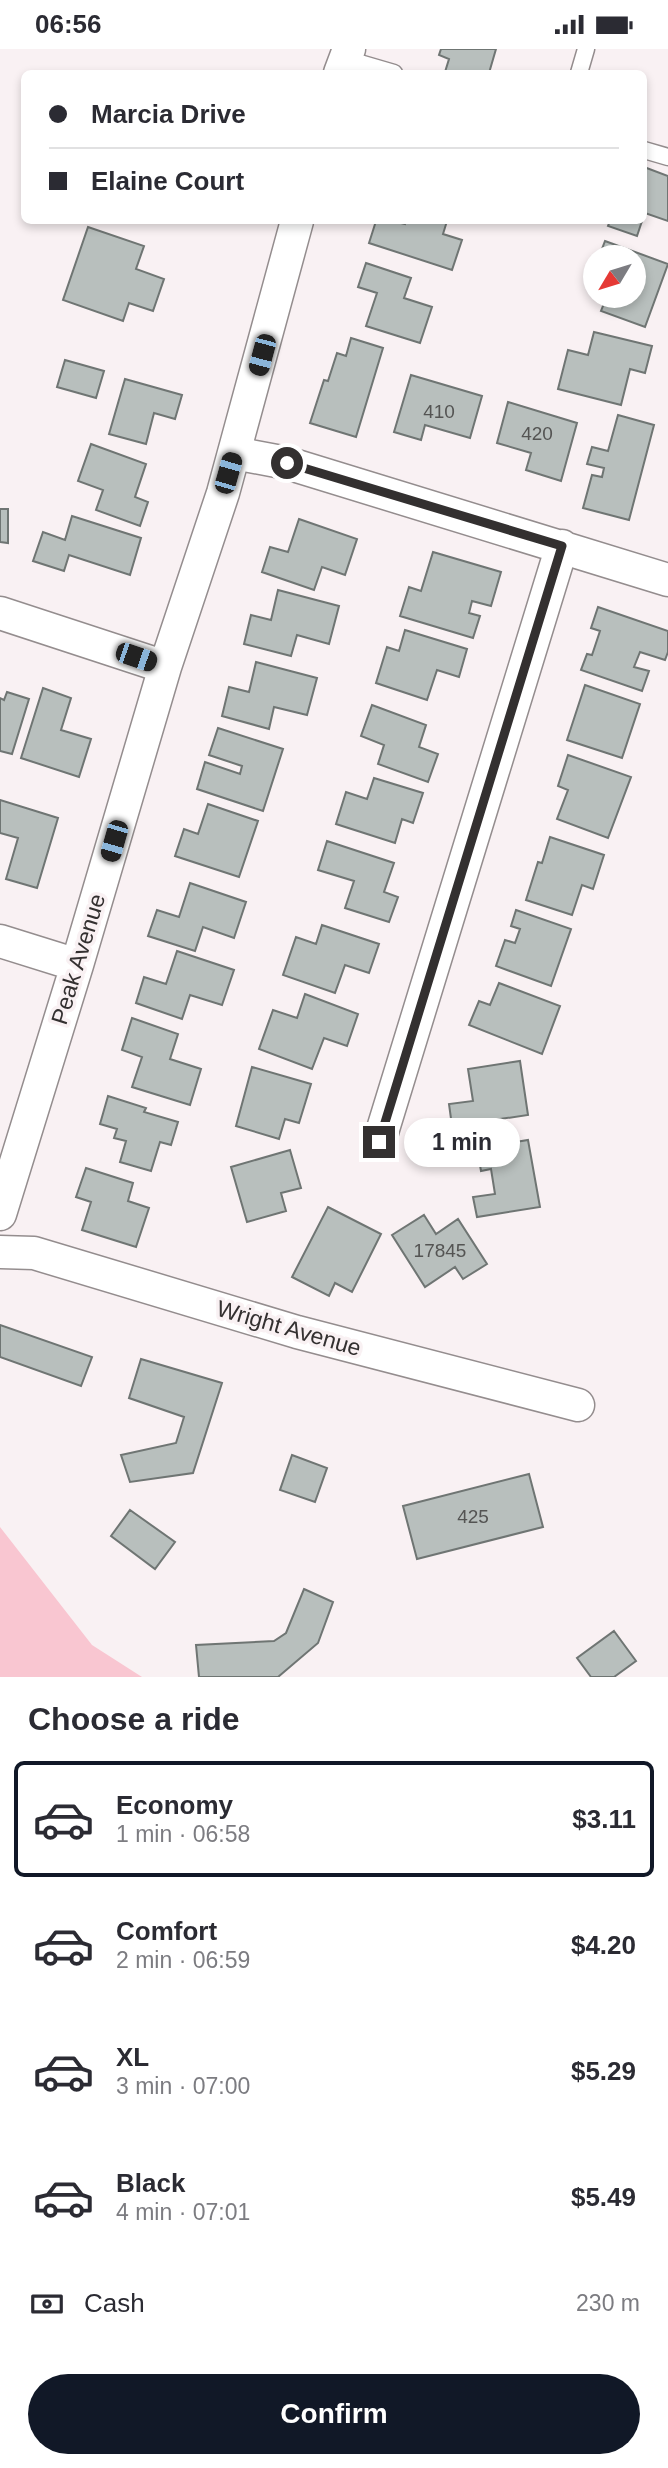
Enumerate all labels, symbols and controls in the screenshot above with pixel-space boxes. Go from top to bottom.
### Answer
text: 06:56 [35,9,102,39]
text: Marcia Drive [91,99,246,129]
text: Elaine Court [91,166,244,196]
north arrow [583,245,646,308]
map controls [583,245,646,308]
car [247,332,278,378]
house number: 410 [423,401,455,422]
house number: 420 [521,423,553,444]
route start [271,447,303,479]
car [213,450,244,496]
car [113,640,160,674]
car [99,818,130,864]
street label: Peak Avenue [46,891,110,1027]
callout: 1 min [404,1117,519,1167]
route end [363,1126,395,1158]
text: 1 min [432,1129,492,1155]
house number: 17845 [414,1240,466,1261]
street label: Wright Avenue [214,1295,364,1361]
house number: 425 [457,1506,489,1527]
text: Choose a ride [28,1701,240,1737]
icon: car [32,1788,95,1851]
text: Economy [116,1790,233,1820]
text: $3.11 [572,1804,636,1834]
text: 1 min · 06:58 [116,1821,250,1847]
icon: car [32,1914,95,1977]
text: Comfort [116,1916,217,1946]
text: $4.20 [571,1930,636,1960]
text: 2 min · 06:59 [116,1947,250,1973]
icon: car [32,2040,95,2103]
text: XL [116,2042,149,2072]
text: $5.29 [571,2056,636,2086]
text: 3 min · 07:00 [116,2073,250,2099]
icon: car [32,2166,95,2229]
text: Black [116,2168,185,2198]
text: $5.49 [571,2182,636,2212]
text: 4 min · 07:01 [116,2199,250,2225]
icon: cash [28,2285,66,2323]
text: Cash [84,2288,145,2318]
text: 230 m [576,2290,640,2316]
button: Confirm [28,2374,640,2454]

